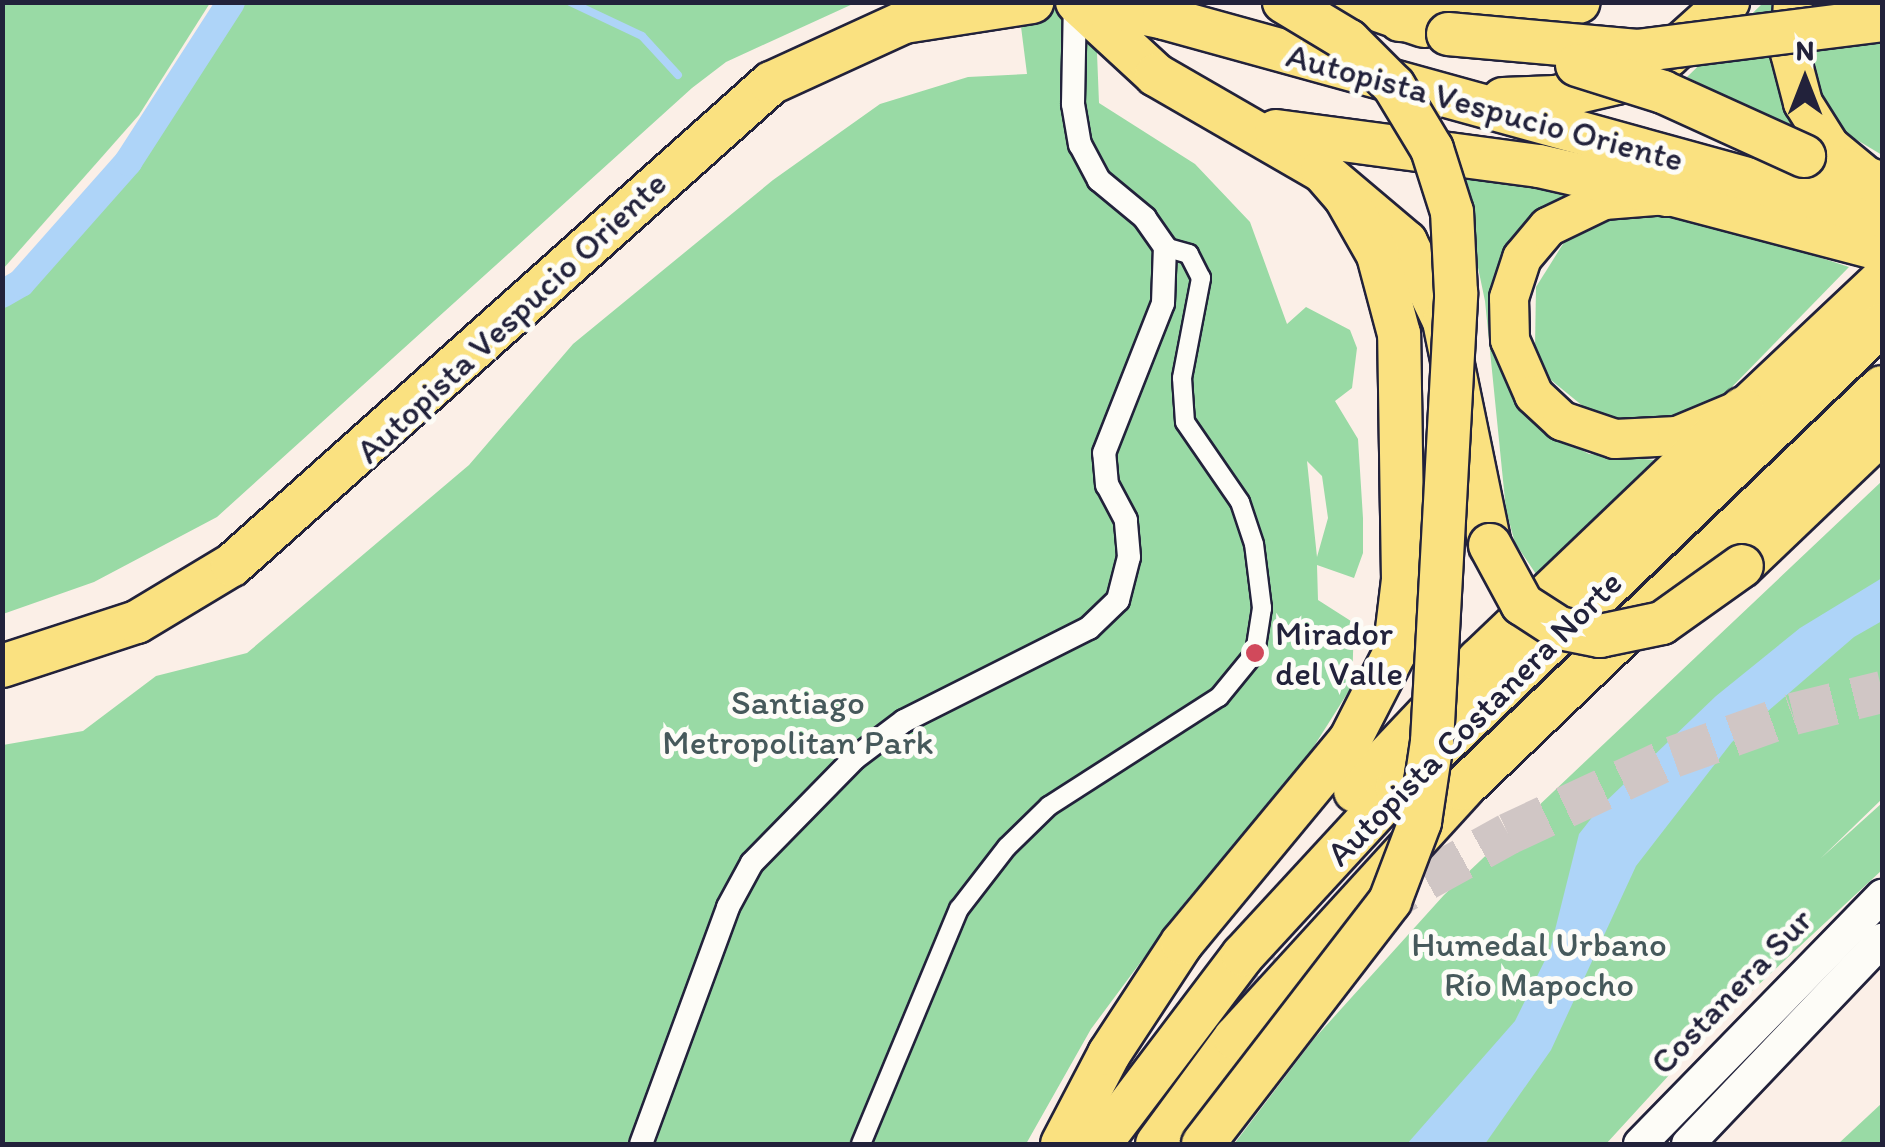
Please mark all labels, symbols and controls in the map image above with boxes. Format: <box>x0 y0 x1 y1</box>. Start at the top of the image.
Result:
north arrow <box>1755 30 1855 130</box>
text: N <box>1796 33 1814 67</box>
street label: Autopista Vespucio Oriente <box>1283 34 1687 180</box>
street label: Autopista Vespucio Oriente <box>348 163 674 471</box>
street label: Autopista Costanera Norte <box>1317 561 1631 875</box>
place label: Mirador del Valle <box>1275 612 1402 694</box>
marker: Mirador del Valle <box>1244 642 1266 664</box>
park label: Santiago Metropolitan Park <box>663 681 933 763</box>
street label: Costanera Sur <box>1641 899 1821 1083</box>
park label: Humedal Urbano Río Mapocho <box>1411 923 1667 1005</box>

